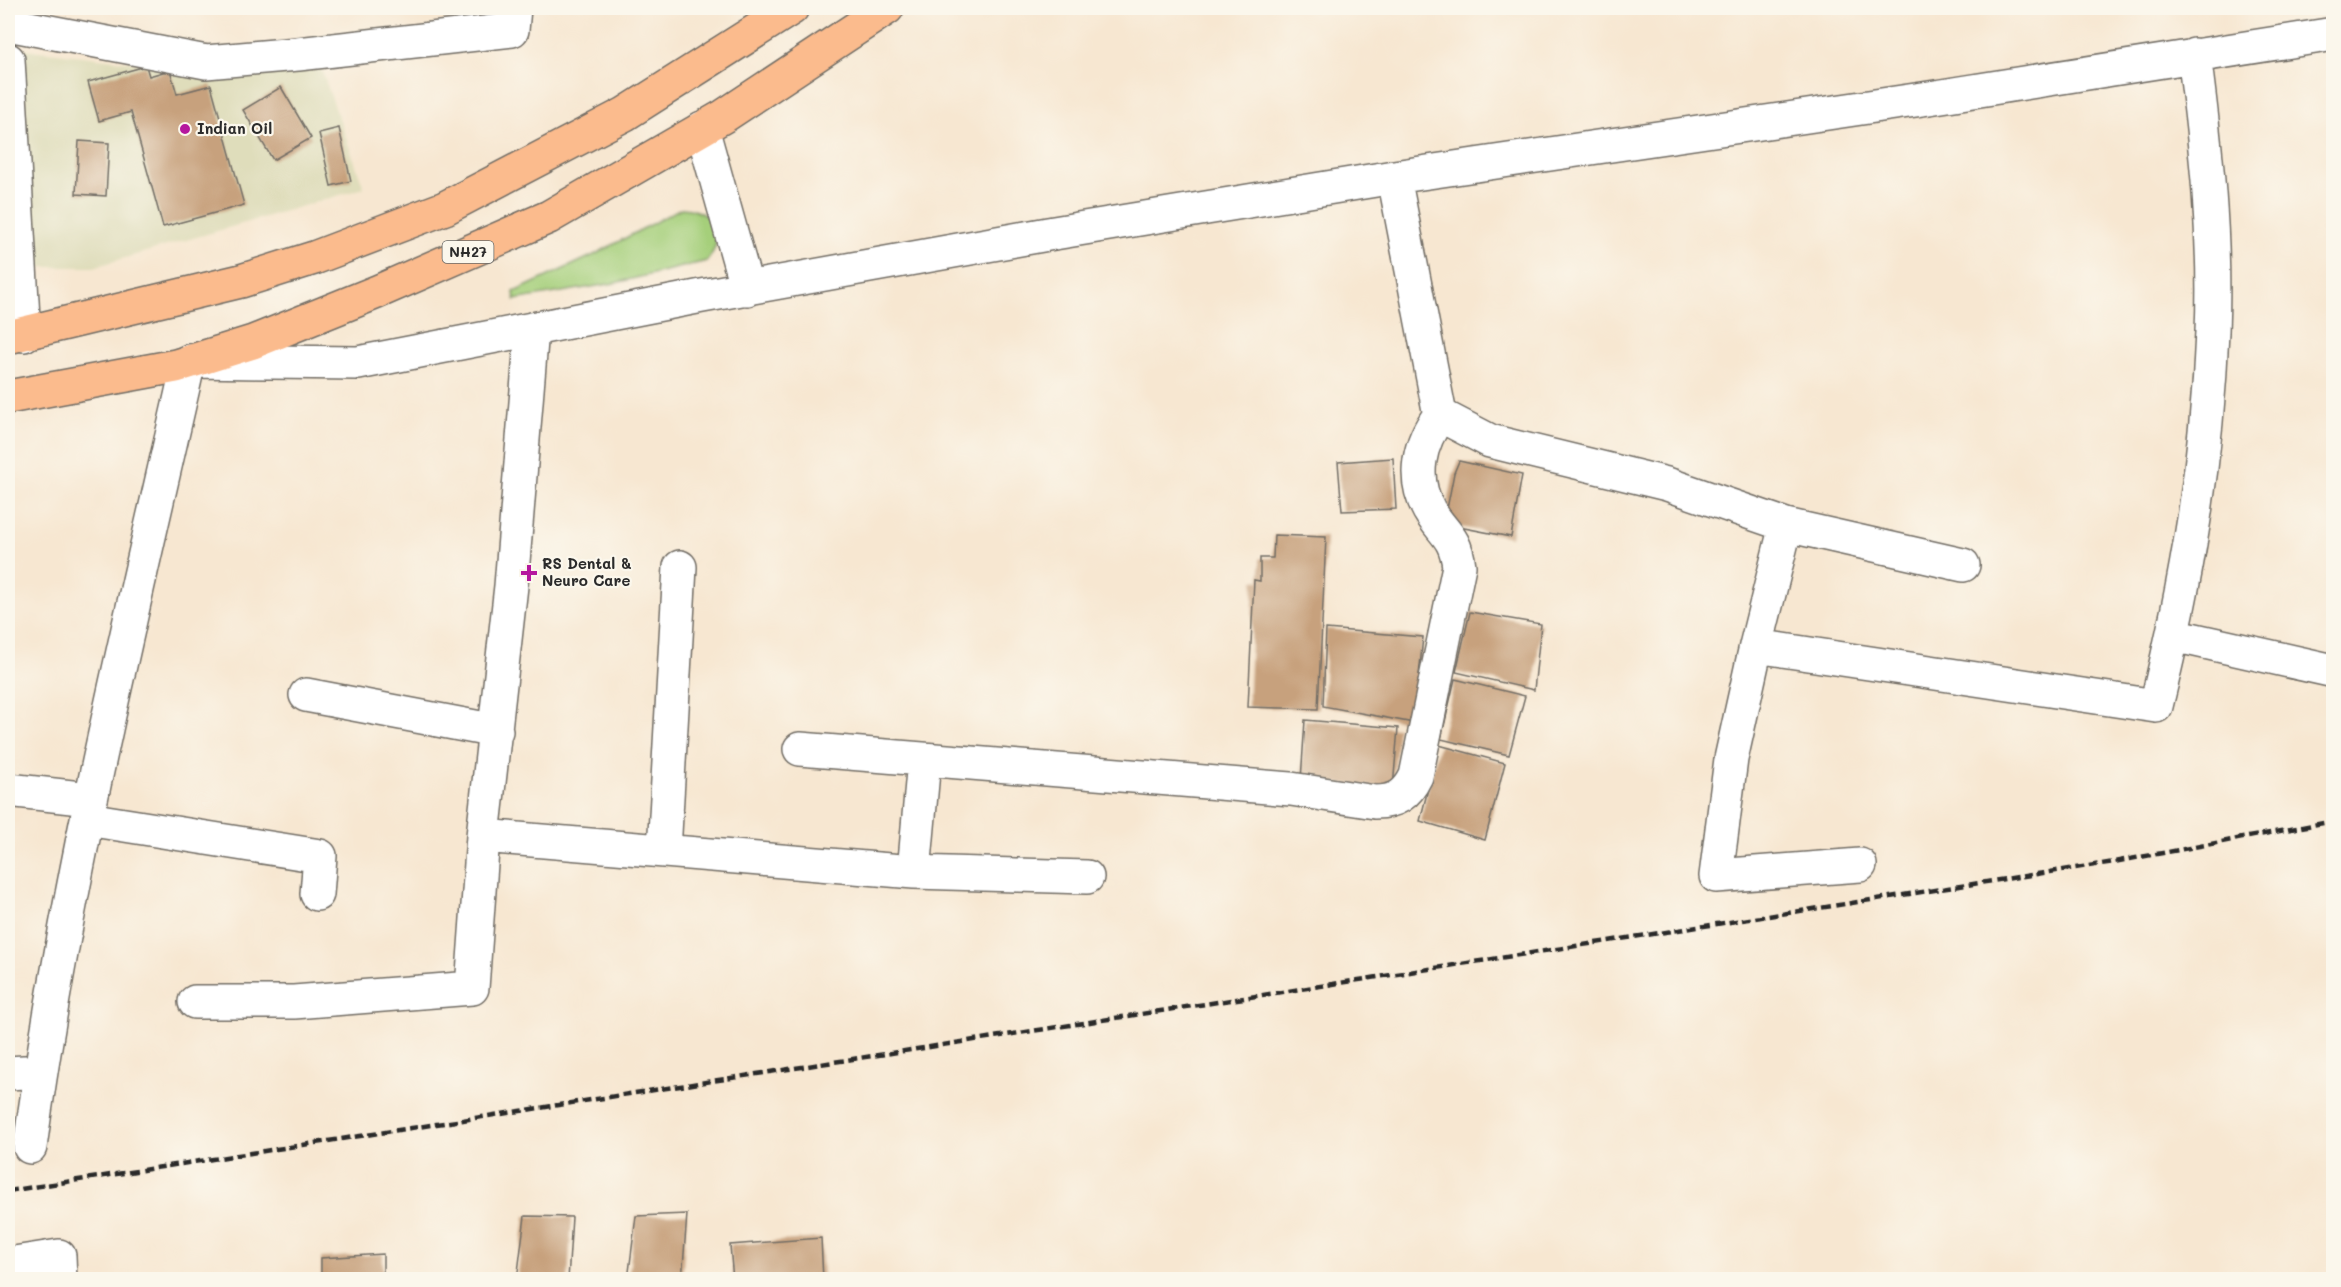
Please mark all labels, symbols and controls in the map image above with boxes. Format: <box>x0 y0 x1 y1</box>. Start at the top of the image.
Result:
place label: Indian Oil <box>197 118 272 138</box>
marker: Indian Oil <box>178 122 192 136</box>
road number: NH27 <box>442 241 494 263</box>
place label: RS Dental & Neuro Care <box>542 553 632 590</box>
marker: RS Dental & Neuro Care <box>520 564 538 582</box>

